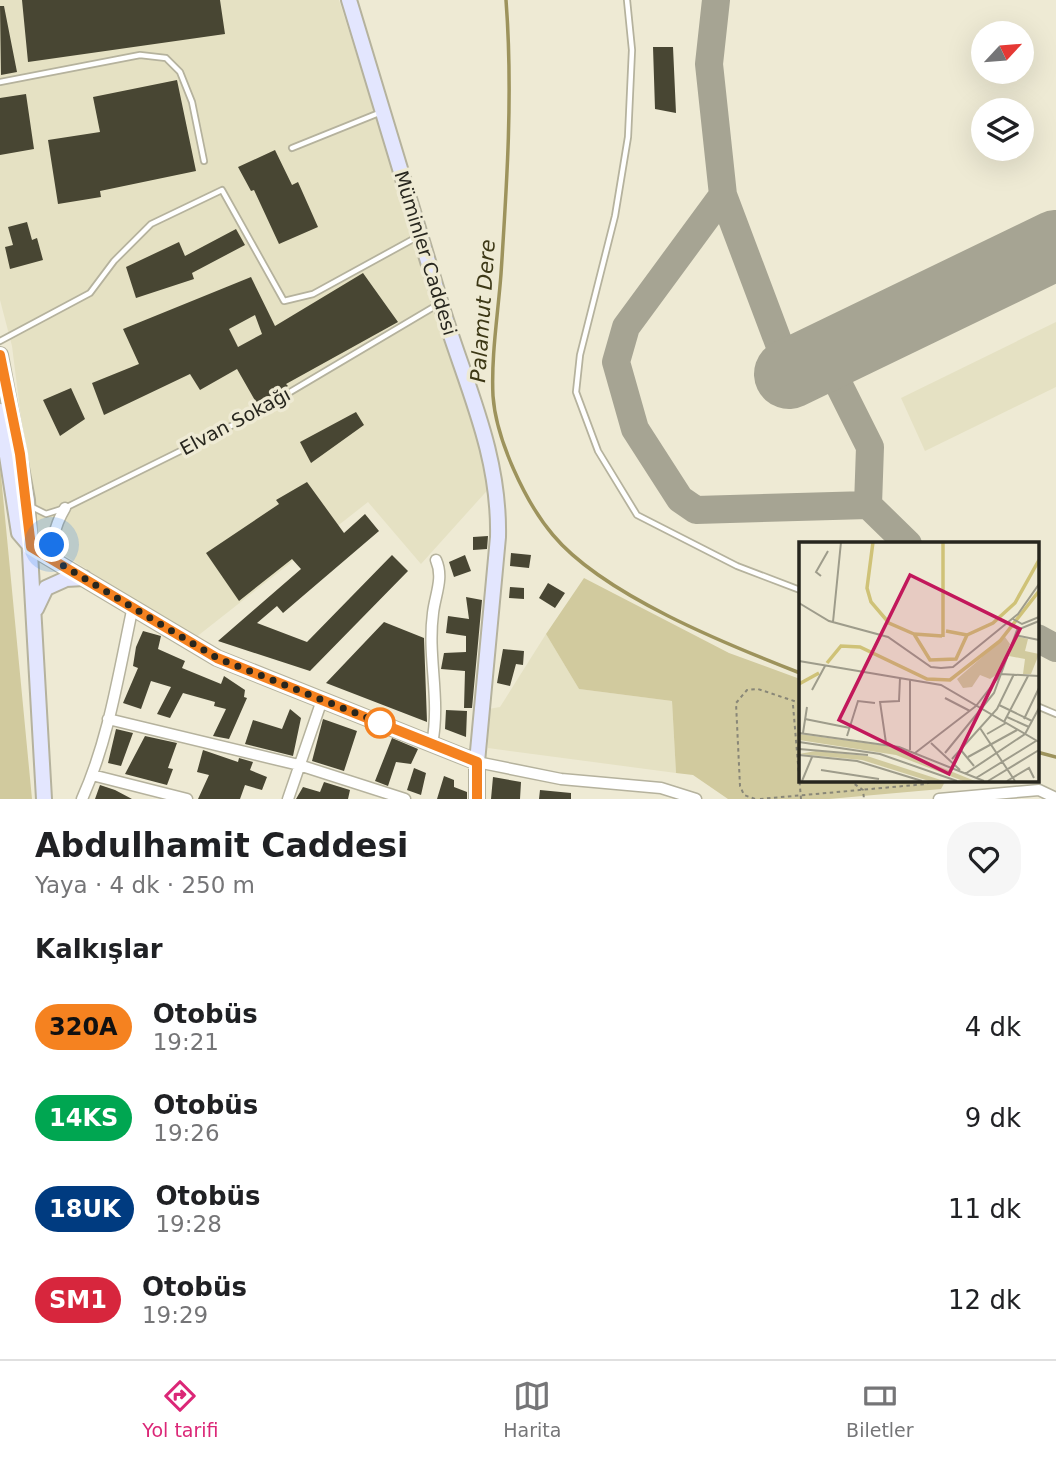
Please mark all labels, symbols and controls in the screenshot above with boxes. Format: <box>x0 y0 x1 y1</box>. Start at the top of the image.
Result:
north arrow <box>971 21 1034 84</box>
map controls <box>971 21 1034 161</box>
button: layers <box>971 98 1034 161</box>
street label: Müminler Caddesi <box>390 168 462 338</box>
water label: Palamut Dere <box>466 239 500 383</box>
street label: Elvan Sokağı <box>176 383 294 459</box>
your location <box>34 527 69 562</box>
inset map <box>799 542 1038 782</box>
unlabelled marker <box>365 708 395 738</box>
button: heart <box>947 822 1021 896</box>
text: Abdulhamit Caddesi <box>35 826 408 865</box>
text: Yaya · 4 dk · 250 m <box>35 872 255 898</box>
text: Kalkışlar <box>35 934 163 964</box>
text: Otobüs <box>153 999 258 1029</box>
text: 4 dk <box>965 1012 1021 1042</box>
text: 320A <box>49 1013 118 1041</box>
text: 19:21 <box>153 1029 219 1055</box>
text: Otobüs <box>153 1090 258 1120</box>
text: 9 dk <box>965 1103 1021 1133</box>
text: 14KS <box>49 1104 118 1132</box>
text: 19:26 <box>153 1120 220 1146</box>
text: Otobüs <box>155 1181 260 1211</box>
text: 11 dk <box>948 1194 1021 1224</box>
text: 18UK <box>49 1195 120 1223</box>
text: 19:28 <box>155 1211 222 1237</box>
text: Otobüs <box>142 1272 247 1302</box>
text: 12 dk <box>948 1285 1021 1315</box>
text: SM1 <box>49 1286 107 1314</box>
text: 19:29 <box>142 1302 208 1328</box>
tab: Yol tarifi <box>142 1377 219 1441</box>
tab: Harita <box>503 1377 561 1441</box>
tab: Biletler <box>846 1377 914 1441</box>

